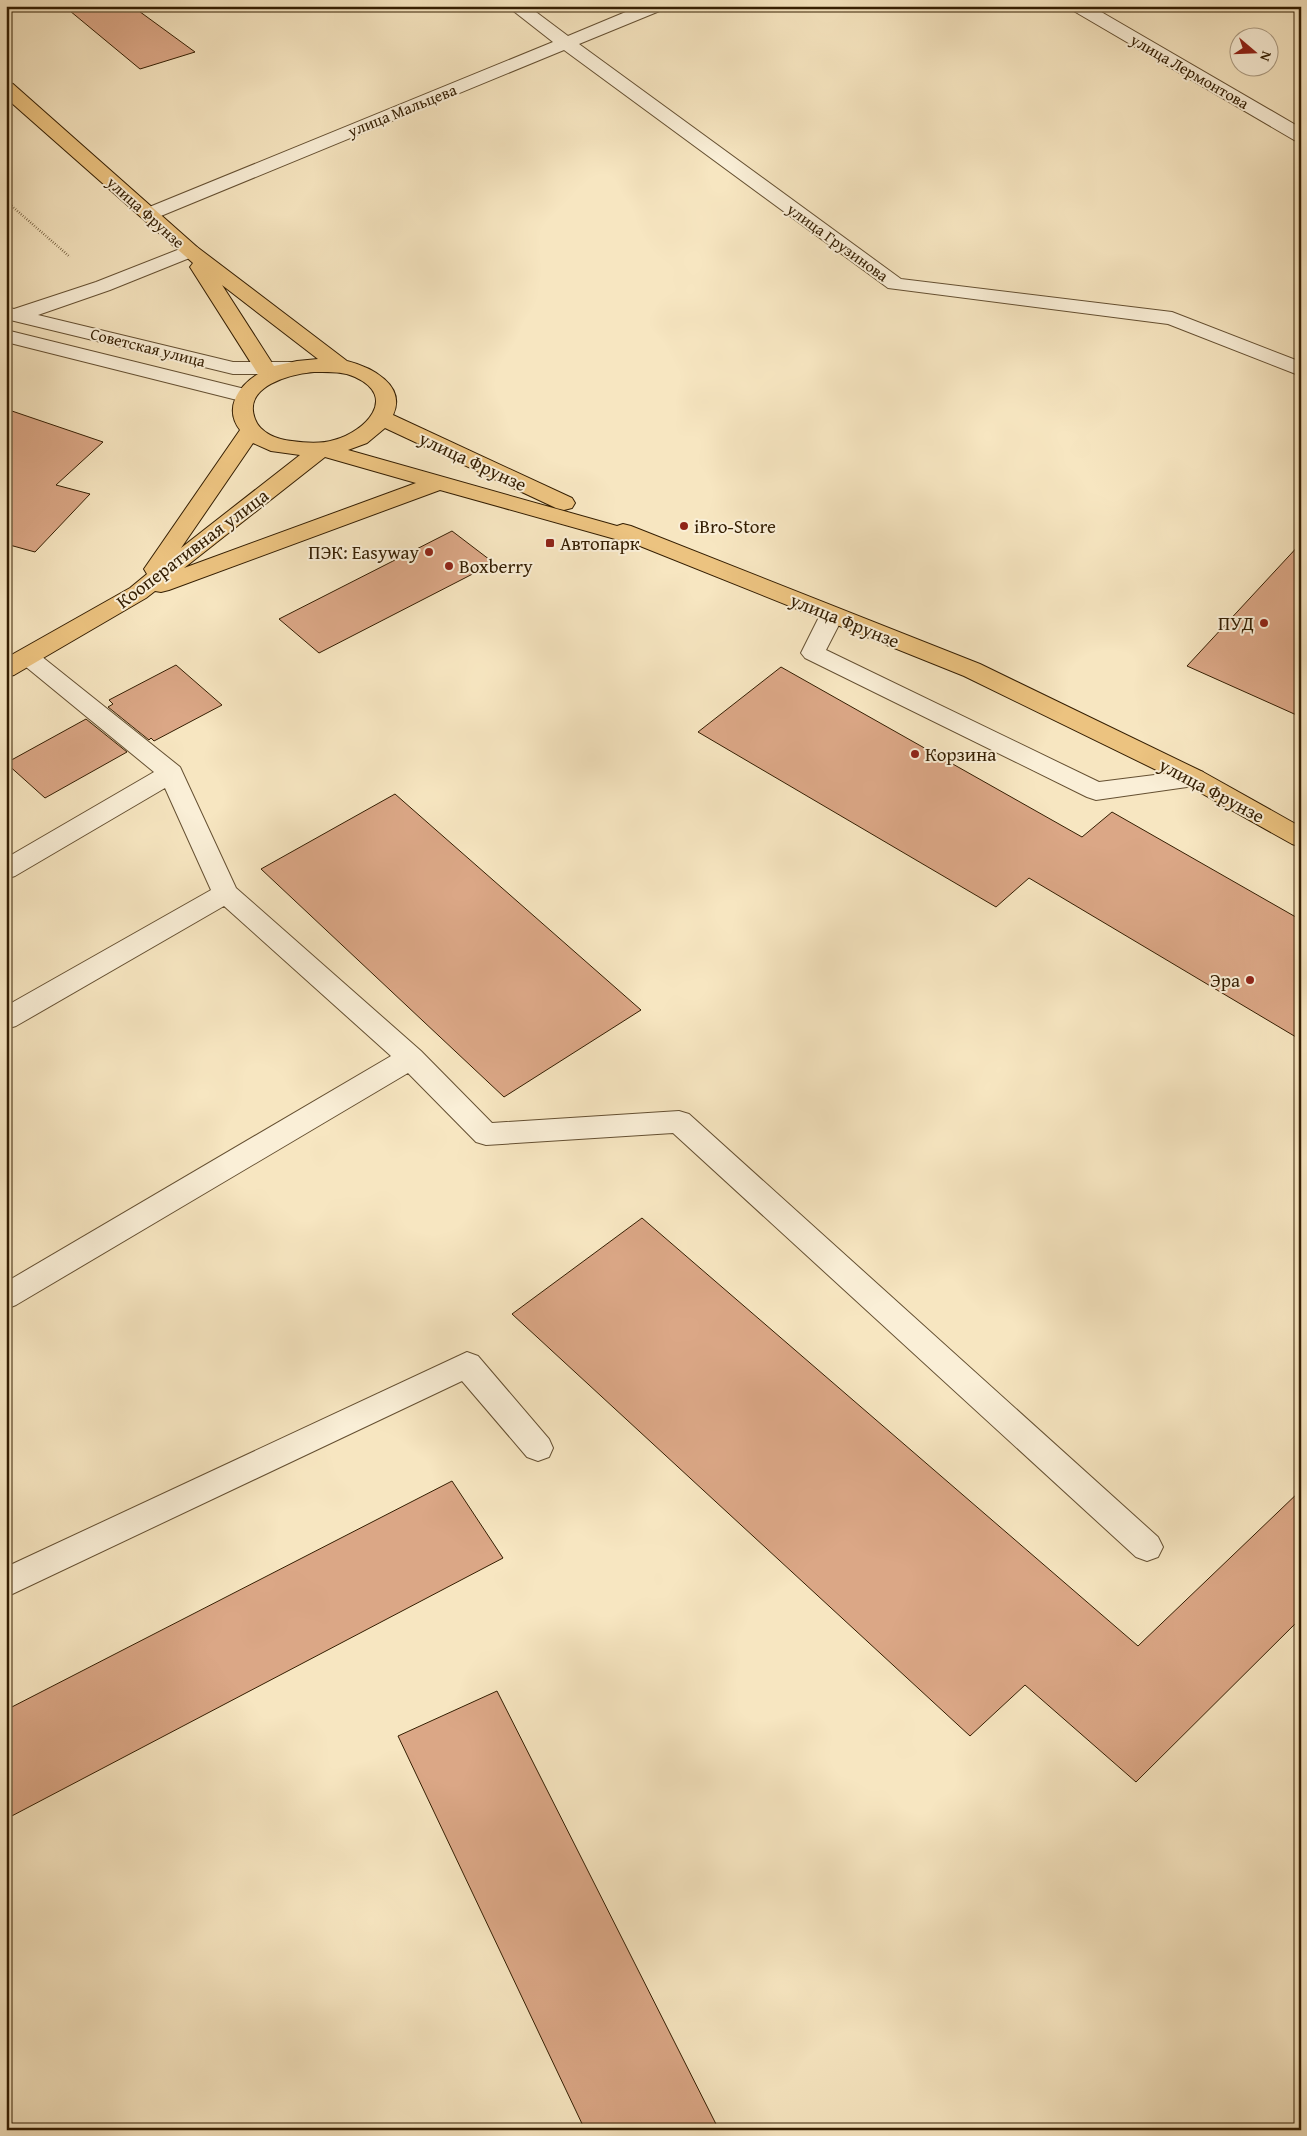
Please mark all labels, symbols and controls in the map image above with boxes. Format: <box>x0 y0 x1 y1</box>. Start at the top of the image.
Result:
street label: улица Лермонтова <box>1125 27 1254 115</box>
north arrow <box>1230 28 1280 78</box>
text: N <box>1255 49 1277 65</box>
street label: улица Мальцева <box>343 77 460 143</box>
street label: улица Фрунзе <box>101 170 190 254</box>
street label: улица Грузинова <box>781 196 894 287</box>
street label: Советская улица <box>88 321 208 373</box>
street label: улица Фрунзе <box>414 423 532 498</box>
street label: Кооперативная улица <box>110 481 274 615</box>
place label: iBro-Store <box>694 512 776 540</box>
marker: iBro-Store <box>678 520 690 532</box>
place label: Автопарк <box>560 529 640 557</box>
marker: Автопарк <box>544 537 556 549</box>
place label: ПЭК: Easyway <box>308 538 420 566</box>
marker: ПЭК: Easyway <box>423 546 435 558</box>
place label: Boxberry <box>459 552 533 580</box>
marker: Boxberry <box>443 560 455 572</box>
street label: улица Фрунзе <box>785 585 904 655</box>
place label: ПУД <box>1218 609 1254 637</box>
marker: ПУД <box>1258 617 1270 629</box>
place label: Корзина <box>925 740 996 768</box>
marker: Корзина <box>909 748 921 760</box>
street label: улица Фрунзе <box>1153 750 1270 830</box>
place label: Эра <box>1210 966 1240 994</box>
marker: Эра <box>1244 974 1256 986</box>

